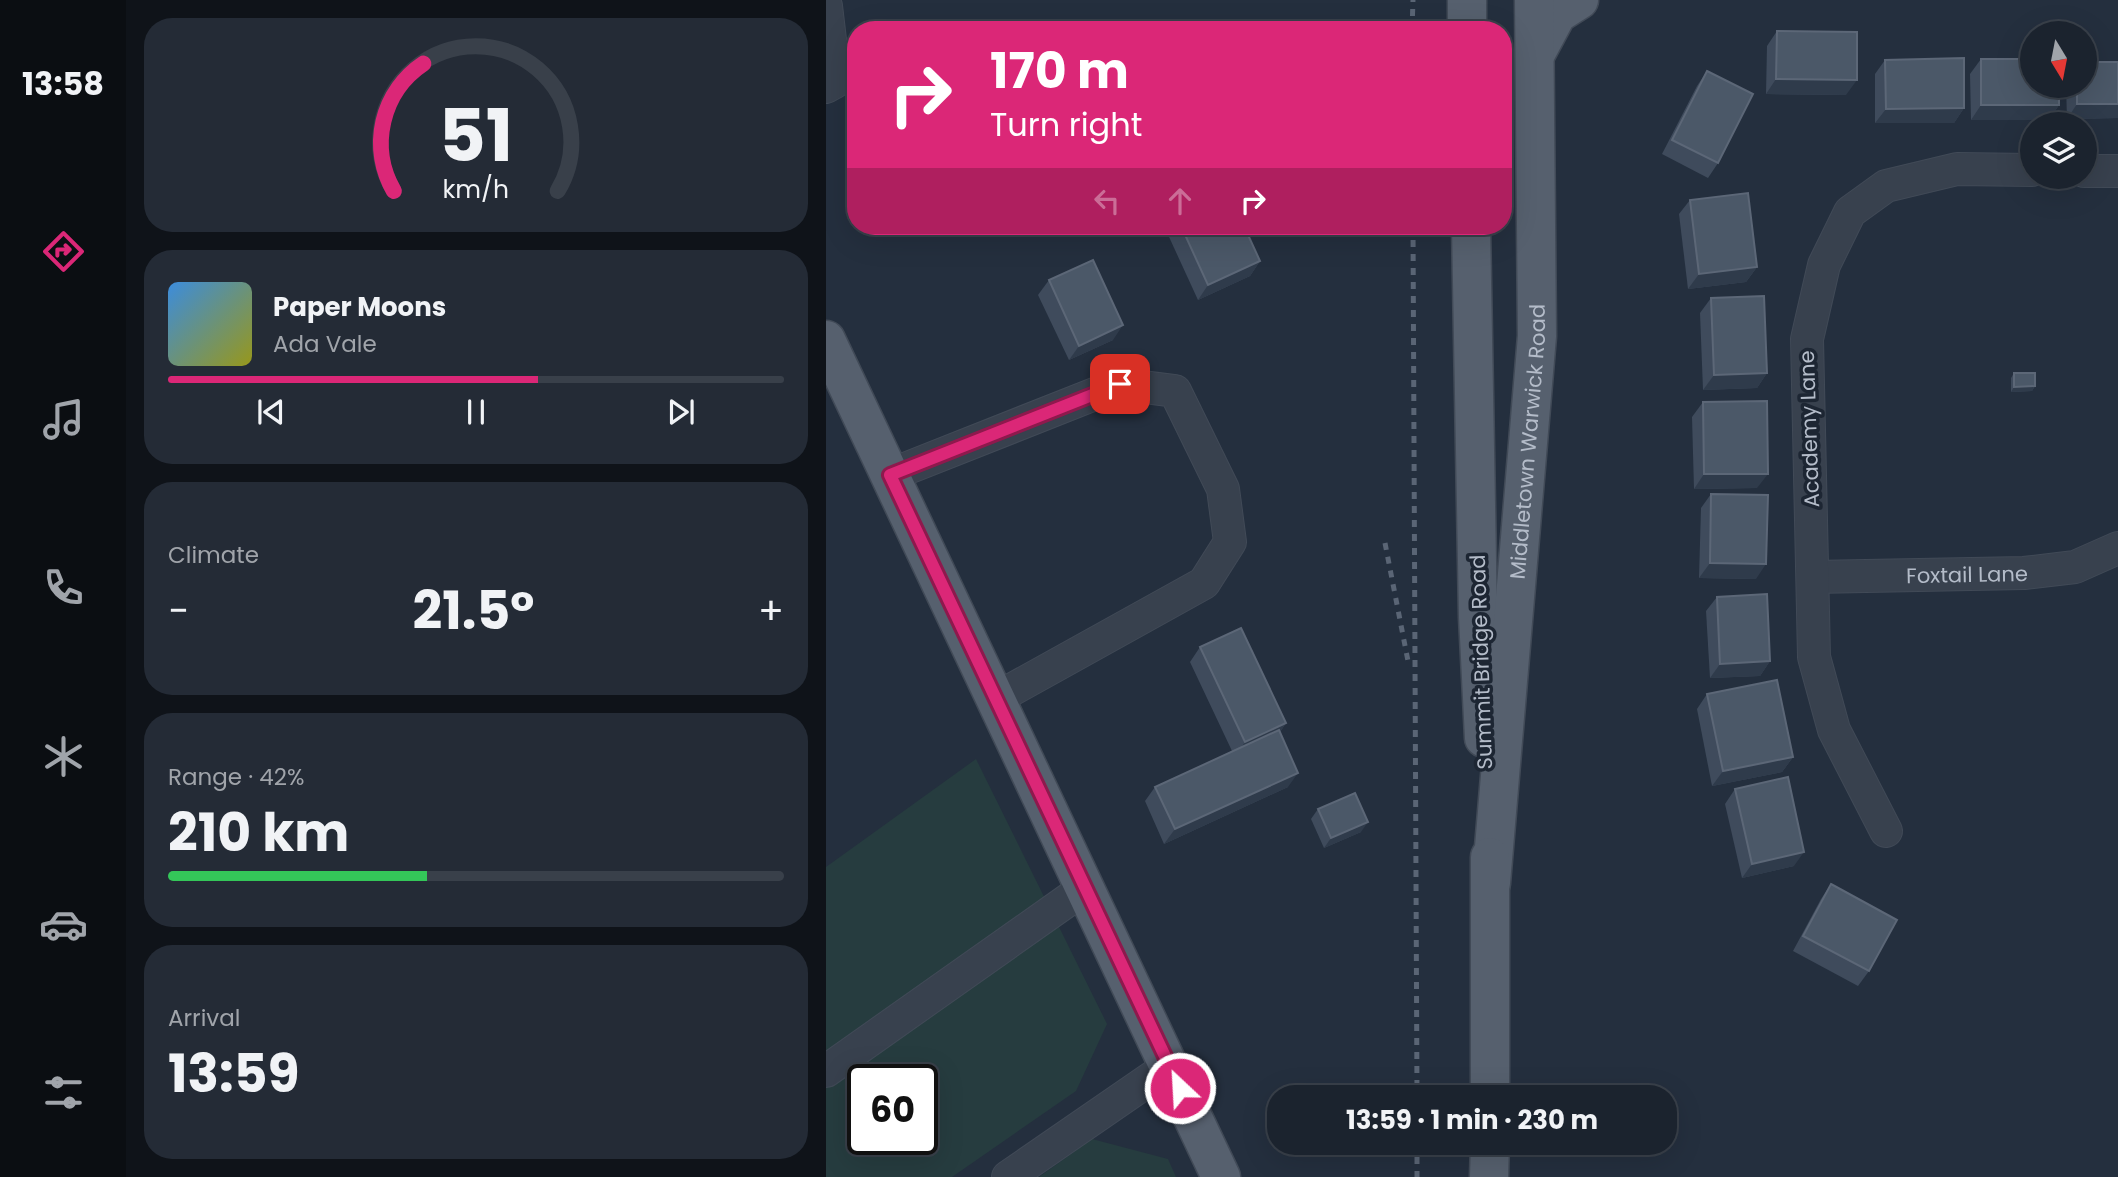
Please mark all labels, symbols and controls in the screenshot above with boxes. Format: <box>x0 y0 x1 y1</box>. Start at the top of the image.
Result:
north arrow <box>2020 21 2096 98</box>
map controls <box>2020 21 2097 189</box>
text: 170 m <box>990 37 1129 105</box>
icon: right <box>875 49 966 140</box>
text: 13:58 <box>22 61 104 106</box>
text: 51 <box>439 85 513 186</box>
text: Turn right <box>990 102 1142 147</box>
button: layers <box>2020 112 2097 189</box>
text: km/h <box>443 172 509 207</box>
icon: left <box>1088 182 1126 220</box>
icon: ahead <box>1161 182 1199 220</box>
icon: right <box>1234 182 1272 220</box>
icon: directions <box>39 227 88 276</box>
text: Paper Moons <box>273 289 446 325</box>
street label: Middletown Warwick Road <box>1502 304 1552 580</box>
text: Ada Vale <box>273 328 377 360</box>
street label: Academy Lane <box>1792 350 1826 508</box>
pin <box>1090 354 1150 414</box>
icon: arrive <box>1101 365 1139 403</box>
icon: previous <box>252 393 290 431</box>
icon: pause <box>457 393 495 431</box>
icon: next <box>662 393 700 431</box>
icon: music <box>39 395 88 444</box>
text: Climate <box>168 539 259 571</box>
street label: Summit Bridge Road <box>1463 554 1499 770</box>
street label: Foxtail Lane <box>1906 558 2028 590</box>
icon: phone <box>39 563 88 612</box>
text: 21.5° <box>413 574 534 647</box>
text: − <box>168 584 189 637</box>
text: + <box>758 584 784 637</box>
icon: climate <box>39 732 88 781</box>
text: Range · 42% <box>168 761 304 793</box>
text: 210 km <box>168 796 349 869</box>
icon: car <box>39 900 88 949</box>
text: Arrival <box>168 1002 240 1034</box>
text: 13:59 <box>168 1037 300 1110</box>
position arrow <box>1143 1051 1217 1125</box>
speed limit sign: 60 <box>847 1064 938 1155</box>
icon: filters <box>39 1068 88 1117</box>
text: 13:59 · 1 min · 230 m <box>1346 1102 1598 1138</box>

